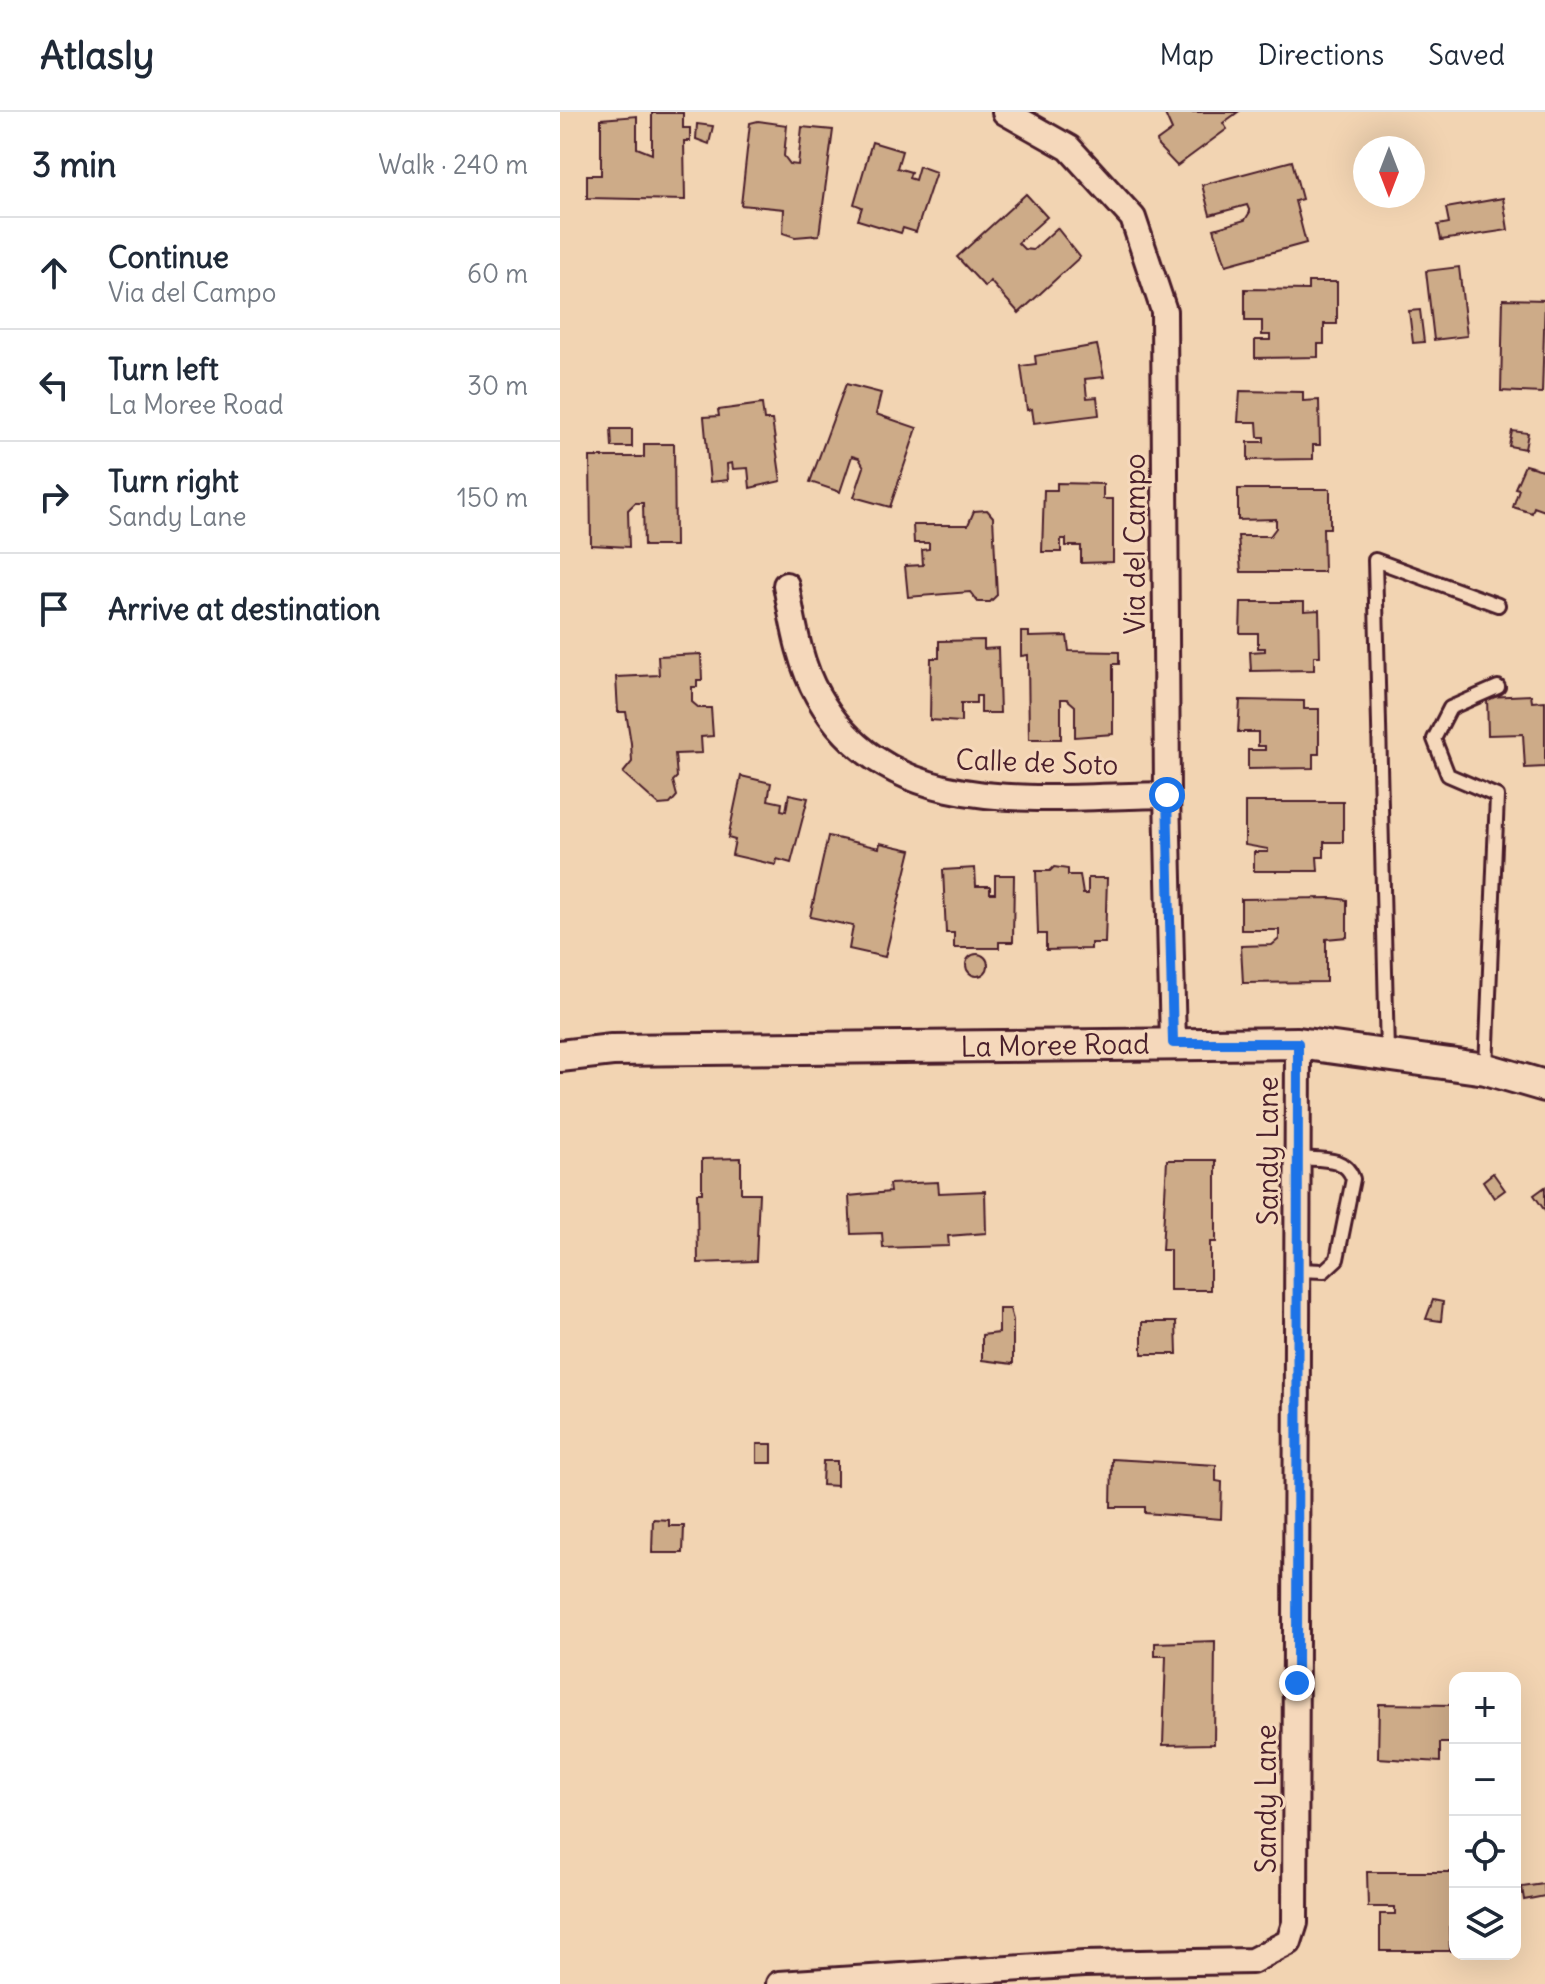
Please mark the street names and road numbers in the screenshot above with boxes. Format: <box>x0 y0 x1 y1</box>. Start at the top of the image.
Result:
street label: Via del Campo <box>1117 453 1153 635</box>
street label: Calle de Soto <box>955 741 1119 783</box>
street label: La Moree Road <box>960 1025 1150 1065</box>
street label: Sandy Lane <box>1250 1076 1286 1226</box>
street label: Sandy Lane <box>1248 1724 1284 1874</box>

